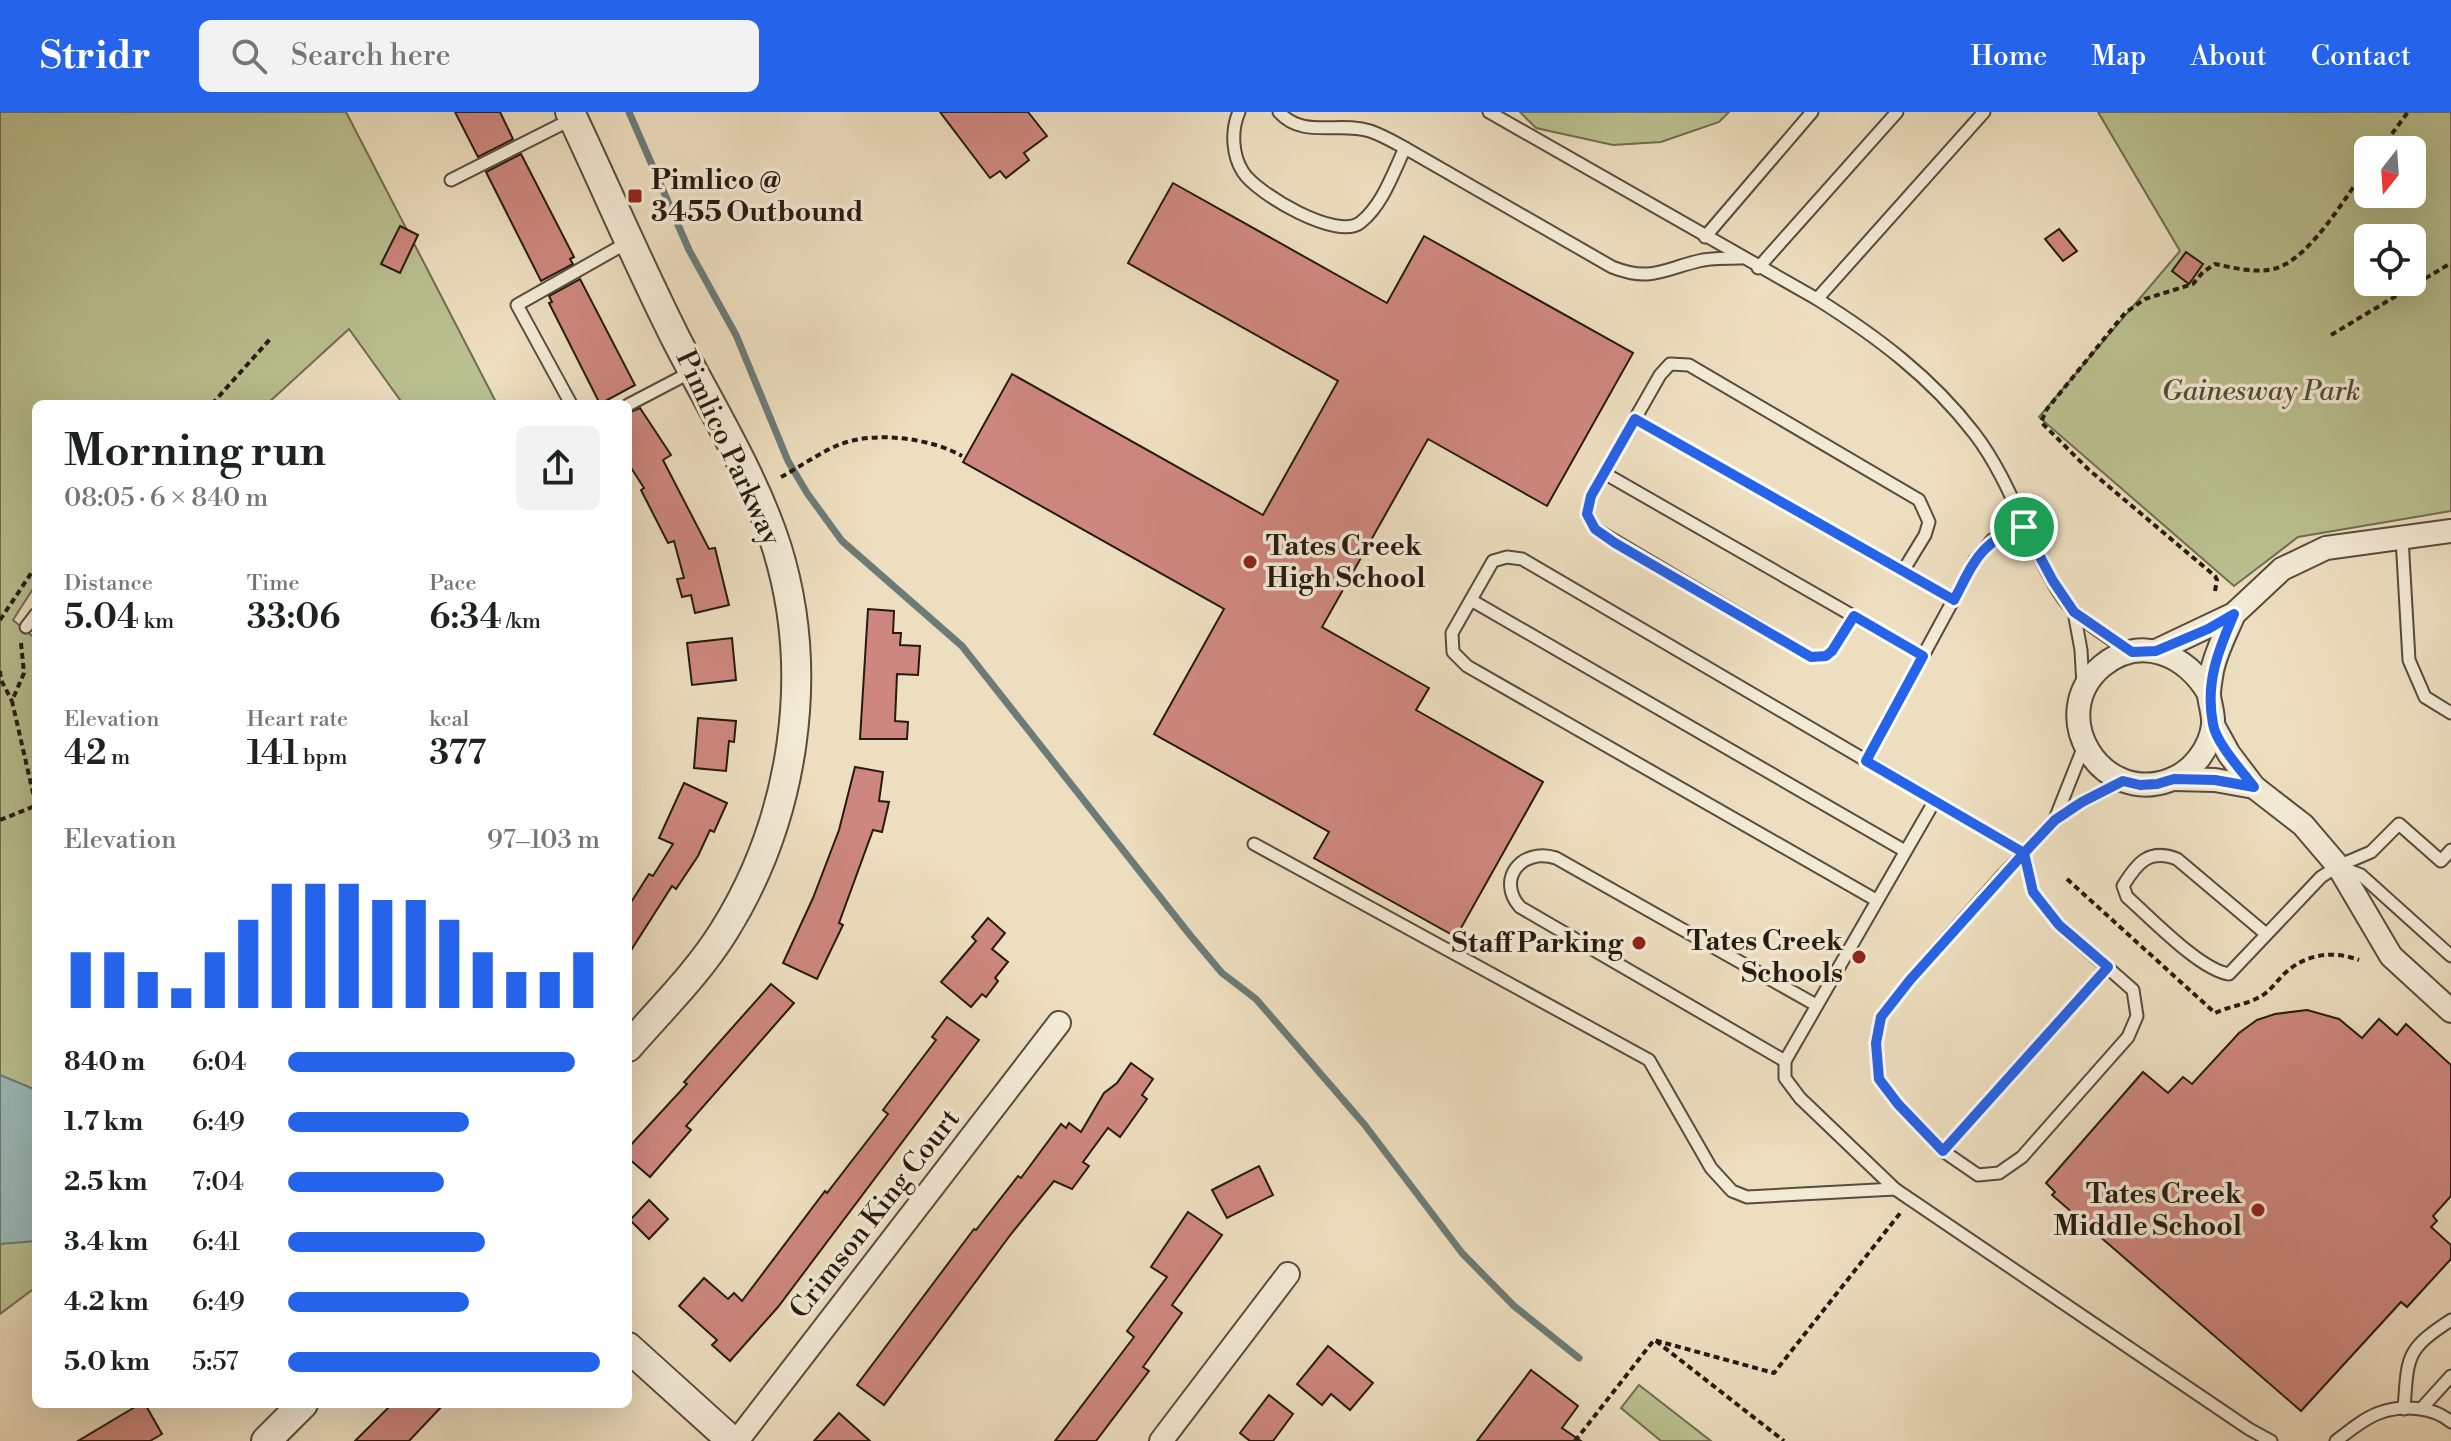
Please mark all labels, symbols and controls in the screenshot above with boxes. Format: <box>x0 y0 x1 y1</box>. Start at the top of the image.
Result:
search box <box>199 20 759 92</box>
text: Stridr <box>40 33 151 80</box>
icon: search <box>227 34 271 78</box>
text: Search here <box>291 37 451 75</box>
text: Home <box>1971 39 2047 74</box>
text: Map <box>2091 39 2146 74</box>
text: About <box>2190 39 2267 74</box>
text: Contact <box>2311 39 2411 74</box>
north arrow <box>2354 136 2426 208</box>
map controls <box>2354 136 2426 296</box>
place label: Pimlico @ 3455 Outbound <box>651 163 864 230</box>
marker: Pimlico @ 3455 Outbound <box>626 187 644 205</box>
button: locate <box>2354 224 2426 296</box>
street label: Pimlico Parkway <box>667 345 789 552</box>
park label: Gainesway Park <box>2162 374 2360 409</box>
text: Morning run <box>64 424 326 479</box>
button: share <box>516 426 600 510</box>
text: 08:05 · 6 × 840 m <box>64 482 268 514</box>
pin <box>1990 493 2058 561</box>
icon: arrive <box>2002 505 2046 549</box>
place label: Tates Creek High School <box>1266 529 1426 596</box>
marker: Tates Creek High School <box>1241 553 1259 571</box>
text: Distance <box>64 570 153 597</box>
text: Time <box>247 570 300 597</box>
text: Pace <box>429 570 477 597</box>
text: 5.04 <box>64 597 139 639</box>
text: 33:06 <box>247 597 340 639</box>
text: 6:34 <box>429 597 502 639</box>
text: km <box>139 608 174 635</box>
text: /km <box>502 608 541 635</box>
text: Elevation <box>64 706 159 733</box>
text: Heart rate <box>247 706 348 733</box>
text: kcal <box>429 706 469 733</box>
text: 42 <box>64 733 107 775</box>
text: 141 <box>247 733 298 775</box>
text: 377 <box>429 733 486 775</box>
text: m <box>107 744 130 771</box>
text: bpm <box>298 744 347 771</box>
text: Elevation <box>64 824 177 856</box>
text: 97–103 m <box>487 824 600 856</box>
place label: Tates Creek Schools <box>1687 924 1844 991</box>
place label: Staff Parking <box>1452 926 1624 961</box>
marker: Staff Parking <box>1630 934 1648 952</box>
marker: Tates Creek Schools <box>1850 948 1868 966</box>
text: 840 m <box>64 1046 145 1078</box>
text: 6:04 <box>192 1046 246 1078</box>
street label: Crimson King Court <box>782 1102 968 1326</box>
text: 1.7 km <box>64 1106 143 1138</box>
text: 6:49 <box>192 1106 245 1138</box>
text: 2.5 km <box>64 1166 147 1198</box>
text: 7:04 <box>192 1166 244 1198</box>
place label: Tates Creek Middle School <box>2053 1177 2243 1244</box>
marker: Tates Creek Middle School <box>2249 1201 2267 1219</box>
text: 3.4 km <box>64 1226 148 1258</box>
text: 6:41 <box>192 1226 240 1258</box>
text: 4.2 km <box>64 1286 149 1318</box>
text: 6:49 <box>192 1286 245 1318</box>
text: 5.0 km <box>64 1346 150 1378</box>
text: 5:57 <box>192 1346 239 1378</box>

